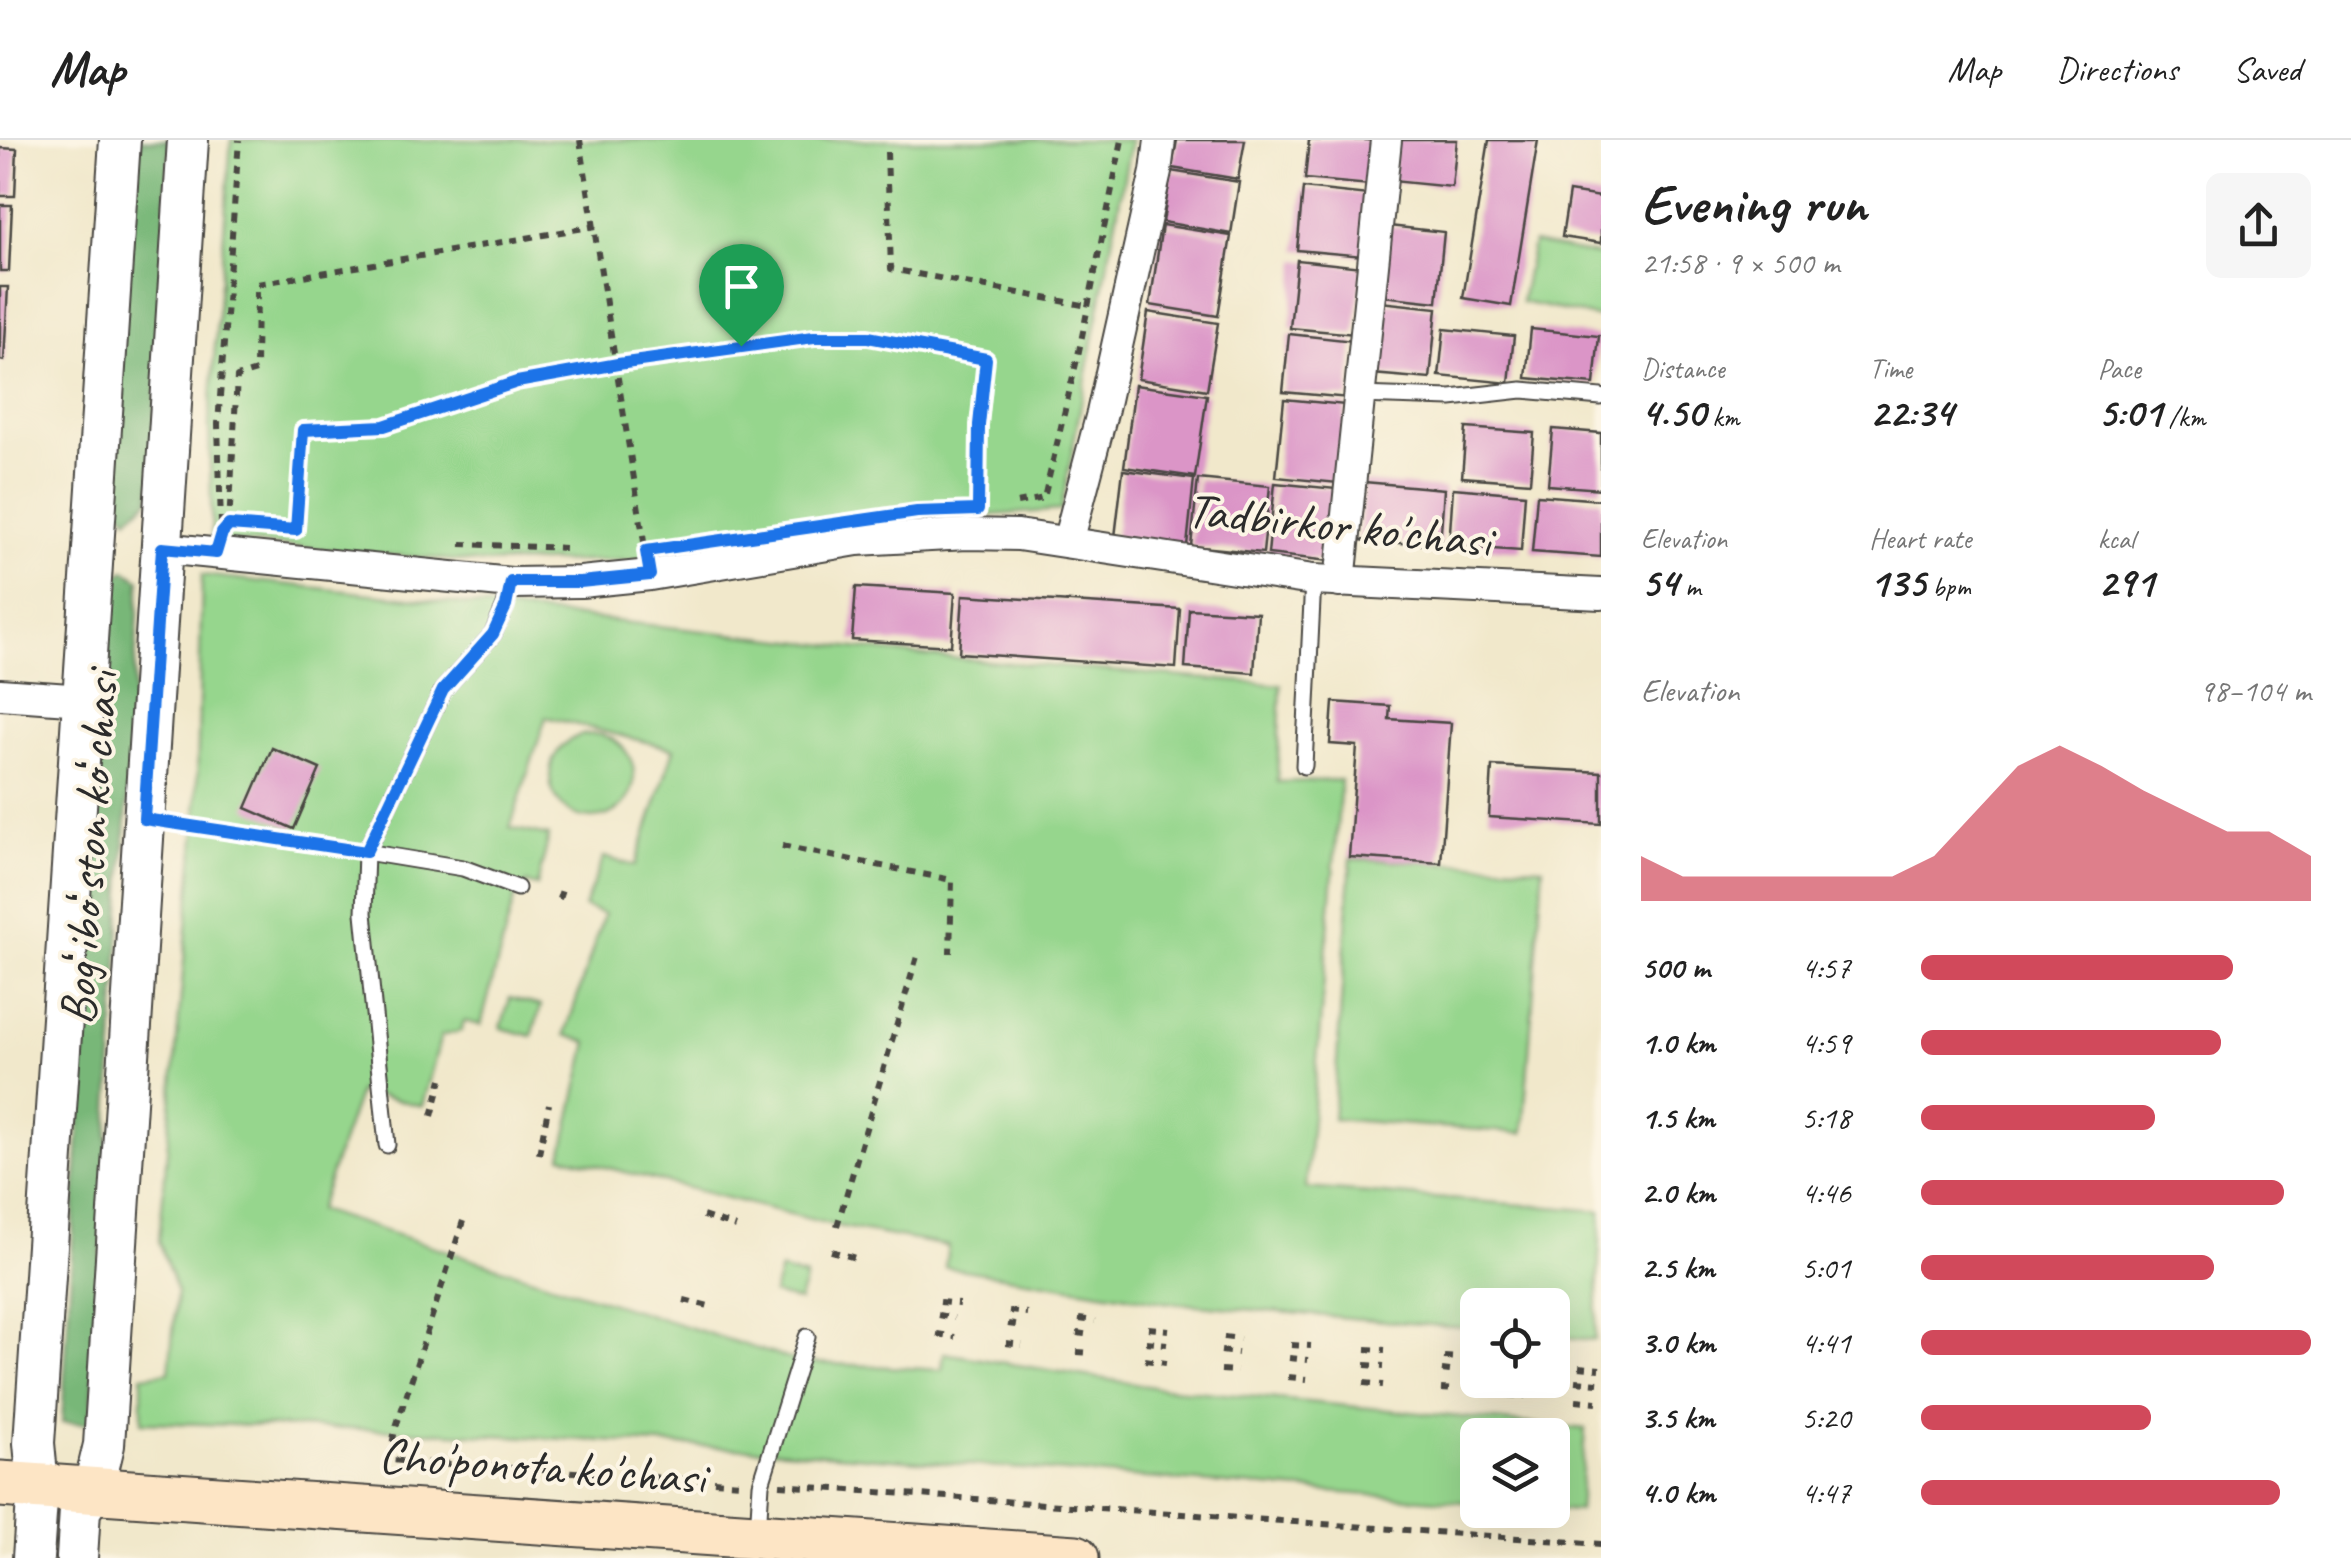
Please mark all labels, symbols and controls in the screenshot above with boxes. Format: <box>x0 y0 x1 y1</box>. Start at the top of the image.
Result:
text: Map <box>50 39 125 99</box>
text: Map <box>1948 47 2001 92</box>
text: Directions <box>2056 47 2178 92</box>
text: Saved <box>2233 47 2301 92</box>
text: Evening run <box>1641 169 1866 239</box>
button: share <box>2206 173 2311 278</box>
text: 21:58 · 9 × 500 m <box>1641 242 1839 283</box>
pin <box>699 244 784 347</box>
icon: arrive <box>714 259 769 314</box>
text: Distance <box>1641 351 1725 386</box>
text: Time <box>1869 351 1912 386</box>
text: Pace <box>2098 351 2141 386</box>
text: 4.50 <box>1641 386 1705 439</box>
text: 22:34 <box>1869 386 1953 439</box>
text: 5:01 <box>2098 386 2162 439</box>
text: km <box>1705 399 1740 434</box>
text: /km <box>2162 399 2205 434</box>
street label: Tadbirkor ko'chasi <box>1184 478 1500 573</box>
text: Elevation <box>1641 521 1727 556</box>
text: Heart rate <box>1869 521 1971 556</box>
text: kcal <box>2098 521 2135 556</box>
text: 54 <box>1641 556 1678 609</box>
text: 135 <box>1869 556 1925 609</box>
text: 291 <box>2098 556 2154 609</box>
text: m <box>1678 569 1701 604</box>
text: bpm <box>1925 569 1971 604</box>
street label: Bogʻiboʻston koʻchasi <box>45 664 133 1027</box>
text: Elevation <box>1641 670 1739 711</box>
text: 98–104 m <box>2199 670 2311 711</box>
text: 500 m <box>1641 947 1710 988</box>
text: 4:57 <box>1801 947 1851 988</box>
text: 1.0 km <box>1641 1022 1715 1063</box>
text: 4:59 <box>1801 1022 1851 1063</box>
text: 1.5 km <box>1641 1097 1715 1138</box>
text: 5:18 <box>1801 1097 1851 1138</box>
text: 2.0 km <box>1641 1172 1715 1213</box>
text: 4:46 <box>1801 1172 1851 1213</box>
text: 2.5 km <box>1641 1247 1715 1288</box>
text: 5:01 <box>1801 1247 1851 1288</box>
map controls <box>1460 1288 1570 1528</box>
button: locate <box>1460 1288 1570 1398</box>
text: 3.0 km <box>1641 1322 1715 1363</box>
text: 4:41 <box>1801 1322 1851 1363</box>
text: 3.5 km <box>1641 1397 1715 1438</box>
text: 5:20 <box>1801 1397 1851 1438</box>
button: layers <box>1460 1418 1570 1528</box>
street label: Cho'ponota ko'chasi <box>377 1423 713 1509</box>
text: 4.0 km <box>1641 1472 1715 1513</box>
text: 4:47 <box>1801 1472 1851 1513</box>

